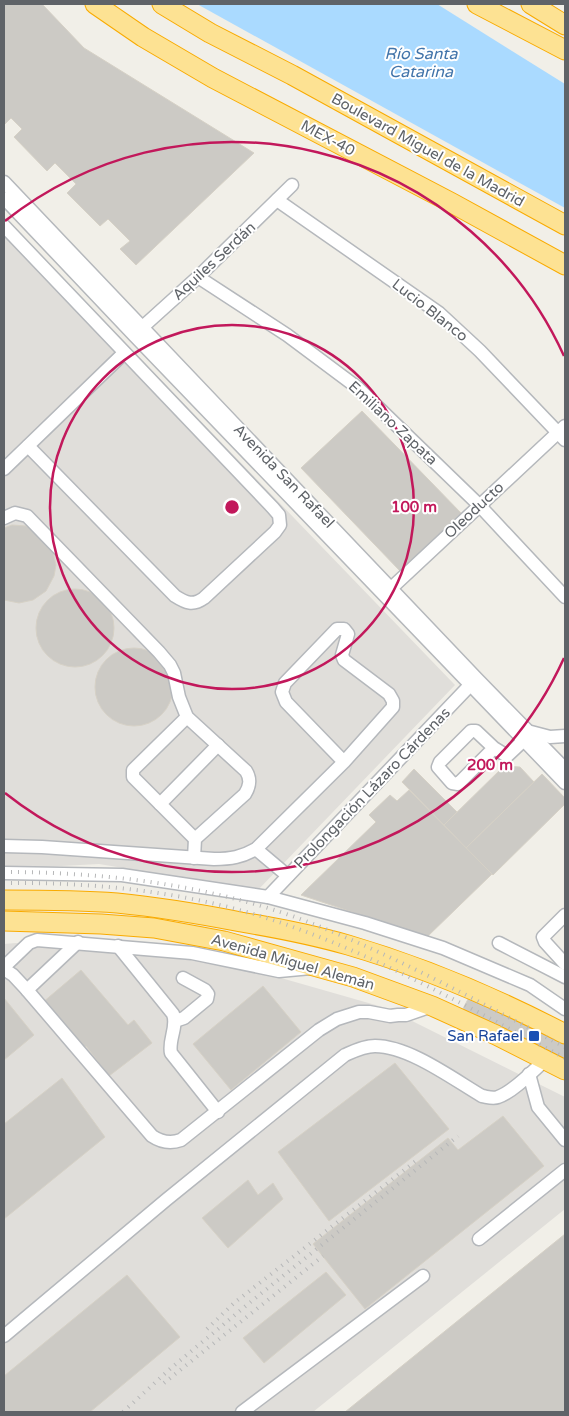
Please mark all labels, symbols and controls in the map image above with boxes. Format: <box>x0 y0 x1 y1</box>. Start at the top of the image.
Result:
water label: Río Santa Catarina <box>385 44 458 82</box>
street label: Boulevard Miguel de la Madrid <box>328 89 528 211</box>
street label: MEX-40 <box>298 116 358 160</box>
street label: Aquiles Serdán <box>169 218 259 304</box>
street label: Lucio Blanco <box>389 275 471 345</box>
street label: Emiliano Zapata <box>345 377 441 469</box>
street label: Avenida San Rafael <box>230 420 338 532</box>
street label: Oleoducto <box>441 478 507 542</box>
centre of rings <box>223 498 241 516</box>
text: 100 m <box>391 498 437 516</box>
street label: Prolongación Lázaro Cárdenas <box>290 704 454 872</box>
text: 200 m <box>467 756 513 774</box>
street label: Avenida Miguel Alemán <box>209 930 377 994</box>
place label: San Rafael <box>447 1027 523 1045</box>
marker: San Rafael <box>527 1029 541 1043</box>

